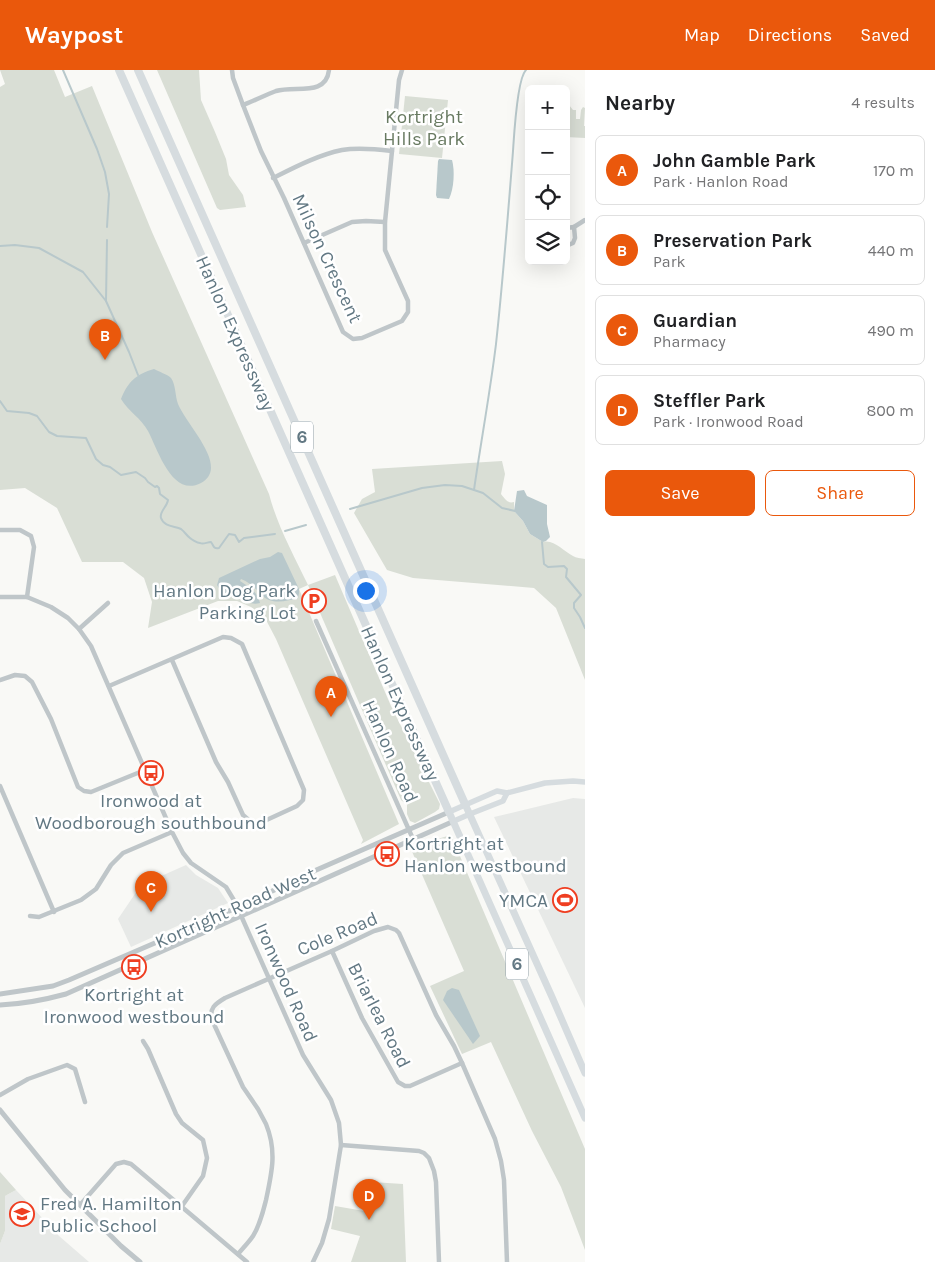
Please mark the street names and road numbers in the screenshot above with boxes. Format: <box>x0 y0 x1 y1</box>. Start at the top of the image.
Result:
street label: Milson Crescent <box>288 190 367 326</box>
street label: Hanlon Expressway <box>191 252 279 415</box>
road number: 6 <box>291 422 313 452</box>
street label: Hanlon Expressway <box>356 622 444 785</box>
street label: Hanlon Road <box>358 697 423 806</box>
street label: Kortright Road West <box>152 863 319 953</box>
street label: Cole Road <box>294 907 381 961</box>
street label: Ironwood Road <box>250 919 322 1045</box>
road number: 6 <box>506 949 528 980</box>
street label: Briarlea Road <box>343 959 415 1072</box>

